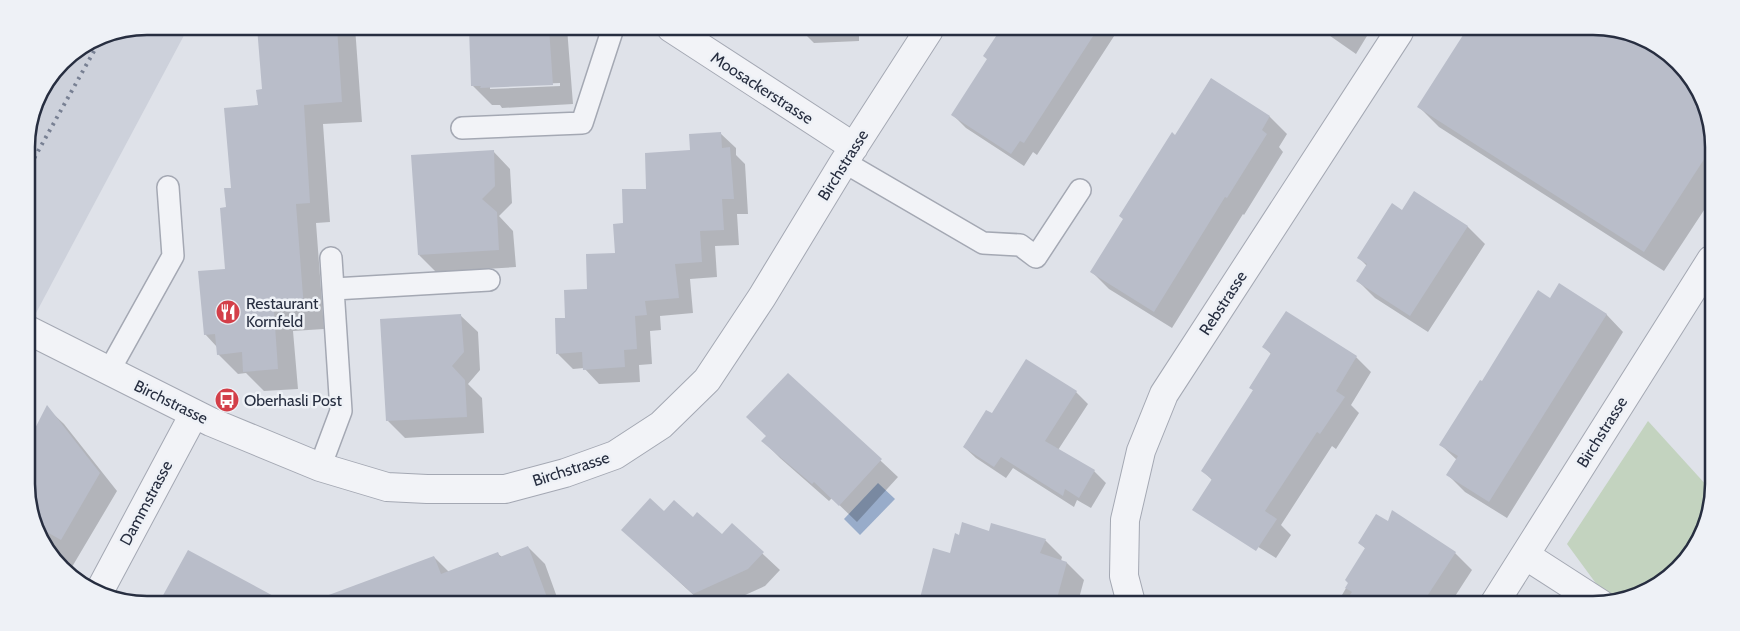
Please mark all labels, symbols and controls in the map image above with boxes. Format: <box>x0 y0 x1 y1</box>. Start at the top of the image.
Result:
street label: Moosackerstrasse <box>707 48 817 128</box>
street label: Birchstrasse <box>814 126 872 204</box>
street label: Rebstrasse <box>1195 267 1251 339</box>
place label: Restaurant Kornfeld <box>246 294 319 331</box>
restaurant icon: Restaurant Kornfeld <box>215 299 241 325</box>
street label: Birchstrasse <box>131 376 211 428</box>
bus stop icon: Oberhasli Post <box>214 387 240 413</box>
place label: Oberhasli Post <box>244 391 342 410</box>
street label: Birchstrasse <box>1573 393 1631 471</box>
street label: Birchstrasse <box>530 448 612 490</box>
street label: Dammstrasse <box>116 457 176 549</box>

